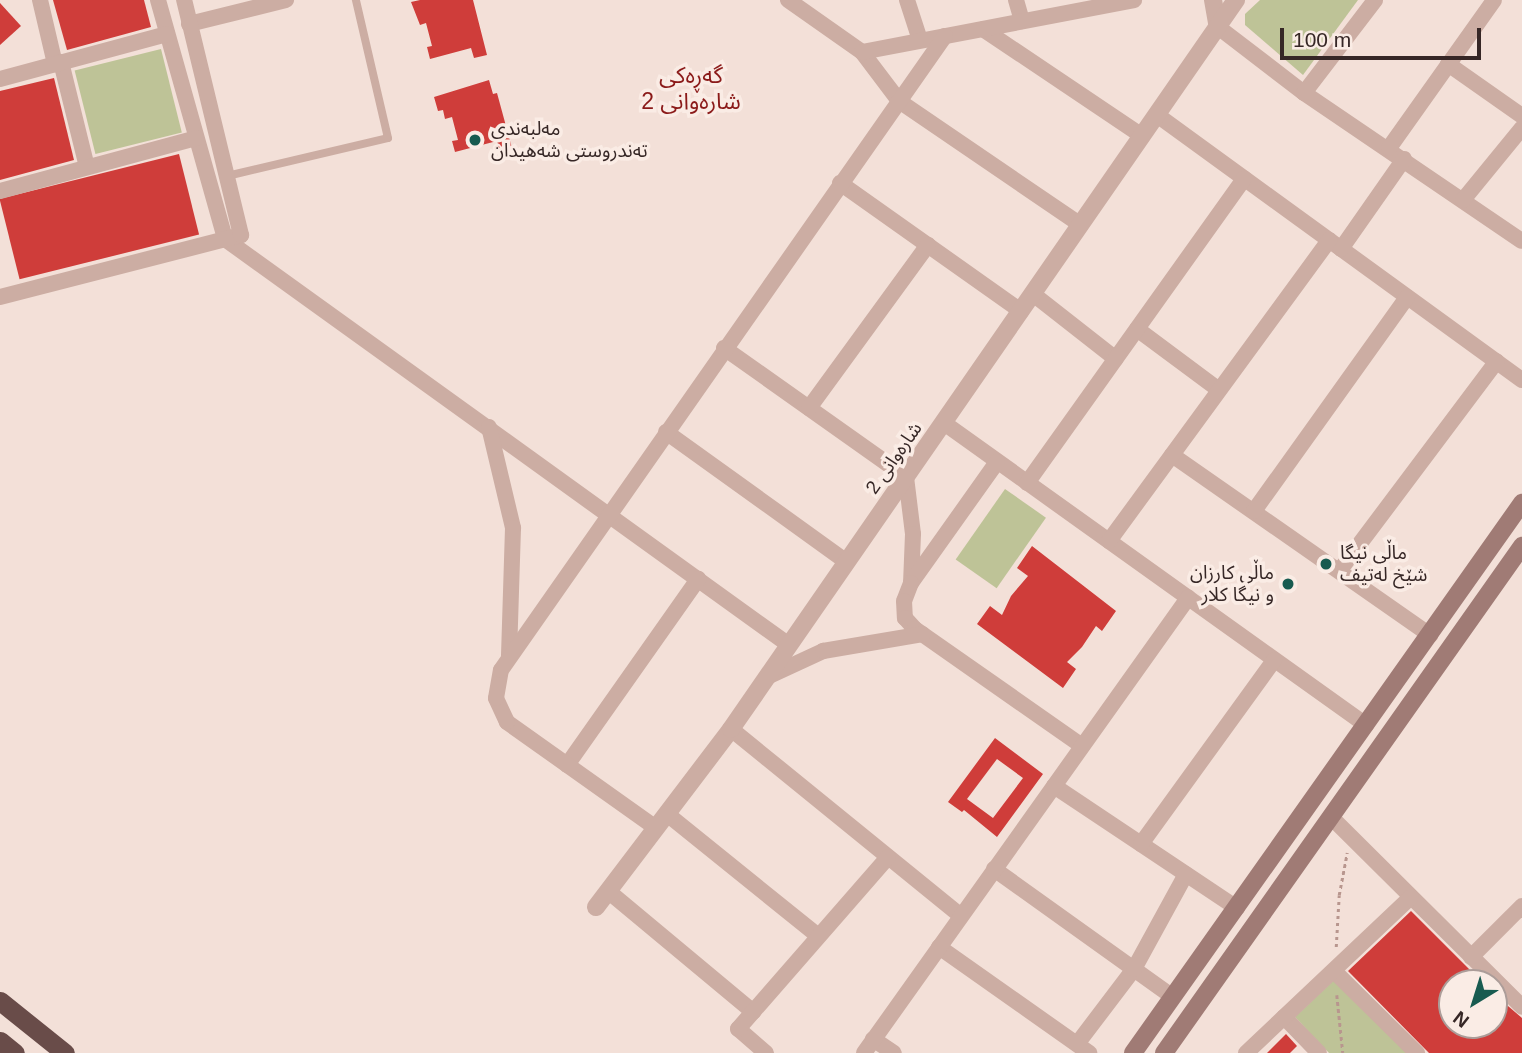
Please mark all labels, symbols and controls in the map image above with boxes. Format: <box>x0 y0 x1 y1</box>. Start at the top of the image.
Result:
scale bar <box>1284 14 1485 58</box>
text: 100 m <box>1293 28 1351 51</box>
district label: گەڕەکی شارەوانی 2 <box>641 61 741 115</box>
place label: مەلبەندی تەندروستی شەهیدان <box>491 118 648 162</box>
marker: مەلبەندی تەندروستی شەهیدان <box>465 130 485 150</box>
street label: شارەوانی 2 <box>861 418 927 498</box>
place label: ماڵی نیگا شێخ لەتیف <box>1340 542 1427 586</box>
marker: ماڵی نیگا شێخ لەتیف <box>1318 556 1334 572</box>
place label: ماڵی کارزان و نیگا کلار <box>1190 562 1274 606</box>
marker: ماڵی کارزان و نیگا کلار <box>1280 576 1296 592</box>
north arrow <box>1438 969 1508 1039</box>
text: N <box>1449 1007 1473 1032</box>

